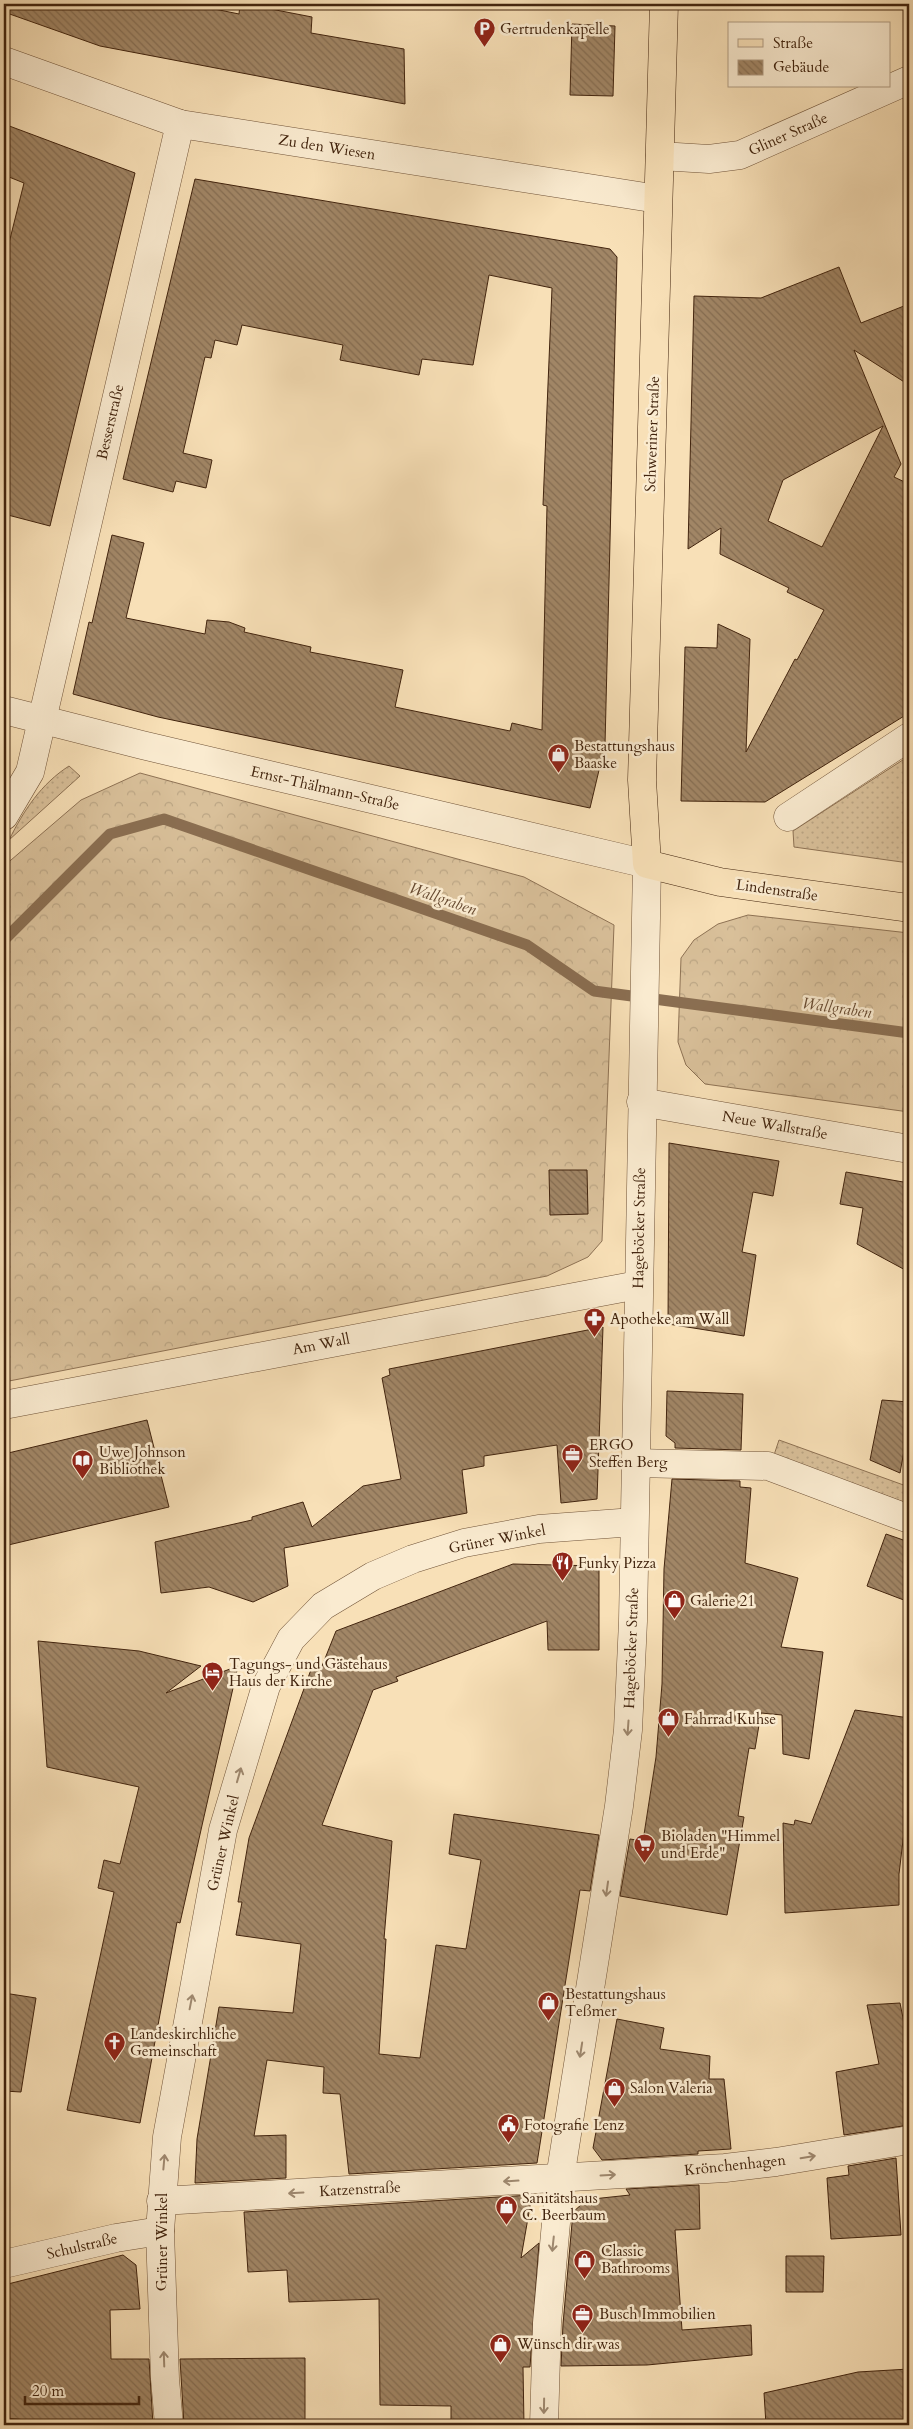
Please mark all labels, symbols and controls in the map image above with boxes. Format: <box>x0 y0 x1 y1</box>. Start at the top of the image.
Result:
parking icon: Gertrudenkapelle <box>472 17 496 48</box>
place label: Gertrudenkapelle <box>500 19 610 39</box>
legend <box>728 22 890 88</box>
text: Straße <box>773 33 813 53</box>
text: Gebäude <box>773 57 830 77</box>
street label: Gliner Straße <box>745 108 831 160</box>
street label: Zu den Wiesen <box>277 129 378 165</box>
street label: Schweriner Straße <box>640 376 664 492</box>
street label: Besserstraße <box>92 382 128 462</box>
place label: Bestattungshaus Baaske <box>574 736 675 773</box>
shop icon: Bestattungshaus Baaske <box>546 743 570 774</box>
street label: Ernst-Thälmann-Straße <box>249 761 402 815</box>
street label: Lindenstraße <box>735 874 819 906</box>
water label: Wallgraben <box>406 877 480 921</box>
water label: Wallgraben <box>801 992 873 1024</box>
street label: Neue Wallstraße <box>721 1106 830 1144</box>
street label: Hageböcker Straße <box>628 1167 650 1289</box>
pharmacy icon: Apotheke am Wall <box>582 1307 606 1338</box>
place label: Apotheke am Wall <box>610 1309 729 1329</box>
street label: Am Wall <box>291 1329 352 1359</box>
place label: ERGO Steffen Berg <box>589 1435 668 1472</box>
place label: Uwe Johnson Bibliothek <box>99 1442 186 1479</box>
office icon: ERGO Steffen Berg <box>561 1442 585 1473</box>
library icon: Uwe Johnson Bibliothek <box>71 1449 95 1480</box>
street label: Grüner Winkel <box>447 1520 547 1558</box>
restaurant icon: Funky Pizza <box>550 1551 574 1582</box>
place label: Funky Pizza <box>578 1553 657 1573</box>
street label: Hageböcker Straße <box>619 1587 643 1709</box>
shop icon: Galerie 21 <box>662 1589 686 1620</box>
place label: Galerie 21 <box>690 1591 755 1611</box>
place label: Tagungs- und Gästehaus Haus der Kirche <box>229 1654 388 1691</box>
hotel icon: Tagungs- und Gästehaus Haus der Kirche <box>201 1661 225 1692</box>
shop icon: Fahrrad Kuhse <box>656 1707 680 1738</box>
place label: Fahrrad Kuhse <box>684 1709 776 1729</box>
one-way arrow <box>623 1720 632 1736</box>
one-way arrow <box>235 1767 245 1783</box>
street label: Grüner Winkel <box>202 1793 244 1893</box>
place label: Bioladen "Himmel und Erde" <box>661 1826 780 1863</box>
supermarket icon: Bioladen "Himmel und Erde" <box>633 1833 657 1864</box>
one-way arrow <box>602 1881 612 1897</box>
place label: Bestattungshaus Teßmer <box>565 1984 666 2021</box>
shop icon: Bestattungshaus Teßmer <box>537 1991 561 2022</box>
one-way arrow <box>187 1994 196 2010</box>
place label: Landeskirchliche Gemeinschaft <box>130 2024 237 2061</box>
church icon: Landeskirchliche Gemeinschaft <box>102 2031 126 2062</box>
one-way arrow <box>575 2041 585 2057</box>
shop icon: Salon Valeria <box>602 2076 626 2107</box>
place label: Salon Valeria <box>630 2078 713 2098</box>
public building icon: Fotografie Lenz <box>496 2113 520 2144</box>
place label: Fotografie Lenz <box>524 2115 625 2135</box>
street label: Krönchenhagen <box>683 2150 787 2180</box>
one-way arrow <box>800 2151 816 2161</box>
one-way arrow <box>159 2154 169 2170</box>
one-way arrow <box>600 2170 616 2179</box>
one-way arrow <box>503 2176 519 2185</box>
street label: Katzenstraße <box>319 2177 402 2201</box>
one-way arrow <box>289 2188 305 2197</box>
place label: Sanitätshaus C. Beerbaum <box>522 2188 606 2225</box>
street label: Grüner Winkel <box>152 2193 172 2291</box>
shop icon: Sanitätshaus C. Beerbaum <box>494 2195 518 2226</box>
street label: Schulstraße <box>45 2228 120 2264</box>
one-way arrow <box>548 2235 558 2251</box>
place label: Classic Bathrooms <box>601 2241 670 2278</box>
shop icon: Classic Bathrooms <box>573 2248 597 2279</box>
office icon: Busch Immobilien <box>571 2302 595 2333</box>
place label: Busch Immobilien <box>599 2304 716 2324</box>
shop icon: Wünsch dir was <box>489 2332 513 2363</box>
place label: Wünsch dir was <box>516 2334 620 2354</box>
one-way arrow <box>160 2351 169 2367</box>
scale bar <box>25 2374 139 2406</box>
text: 20 m <box>32 2381 64 2401</box>
one-way arrow <box>540 2398 549 2414</box>

